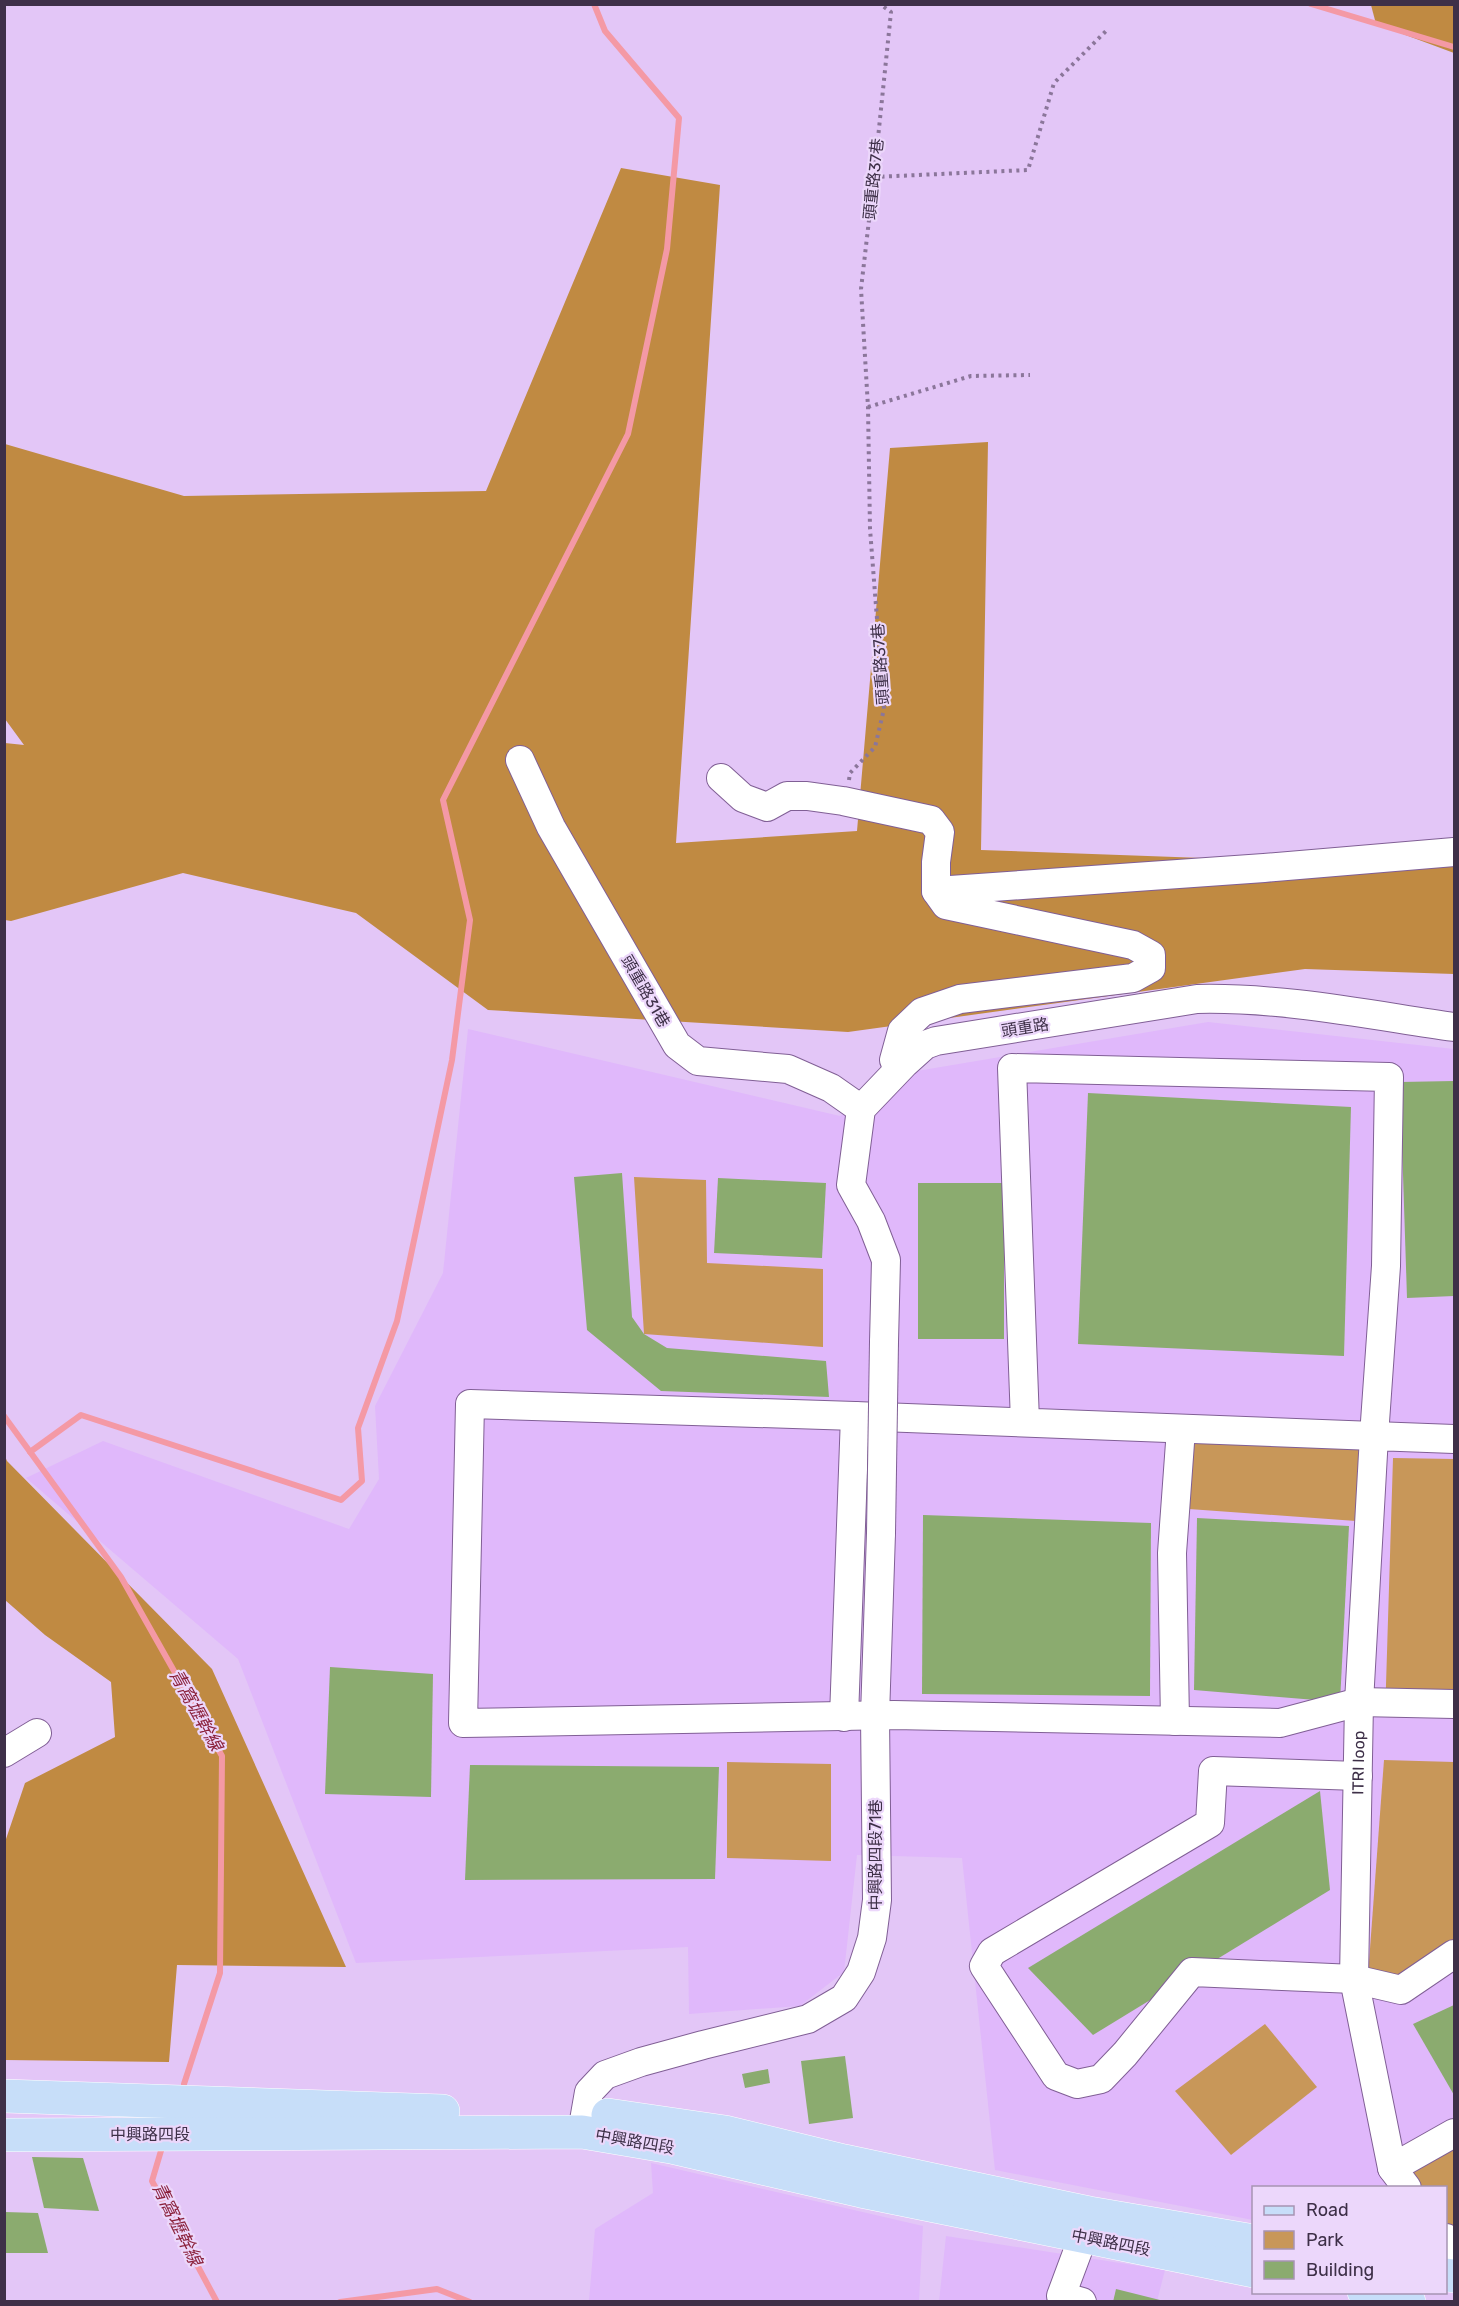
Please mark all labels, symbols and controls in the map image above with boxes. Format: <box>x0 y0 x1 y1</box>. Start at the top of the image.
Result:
street label: 頭重路37巷 <box>860 137 887 221</box>
street label: 頭重路37巷 <box>868 622 893 705</box>
street label: 頭重路31巷 <box>617 952 674 1031</box>
street label: 頭重路 <box>1000 1014 1050 1041</box>
water label: 青窩壢幹線 <box>165 1665 228 1756</box>
street label: ITRI loop <box>1348 1731 1368 1795</box>
street label: 中興路四段71巷 <box>866 1799 885 1911</box>
street label: 中興路四段 <box>110 2125 190 2144</box>
street label: 中興路四段 <box>594 2125 676 2158</box>
water label: 青窩壢幹線 <box>147 2179 207 2271</box>
legend <box>1252 2186 1447 2294</box>
text: Road <box>1306 2199 1349 2221</box>
street label: 中興路四段 <box>1070 2226 1152 2259</box>
text: Park <box>1306 2229 1344 2251</box>
text: Building <box>1306 2259 1374 2281</box>

